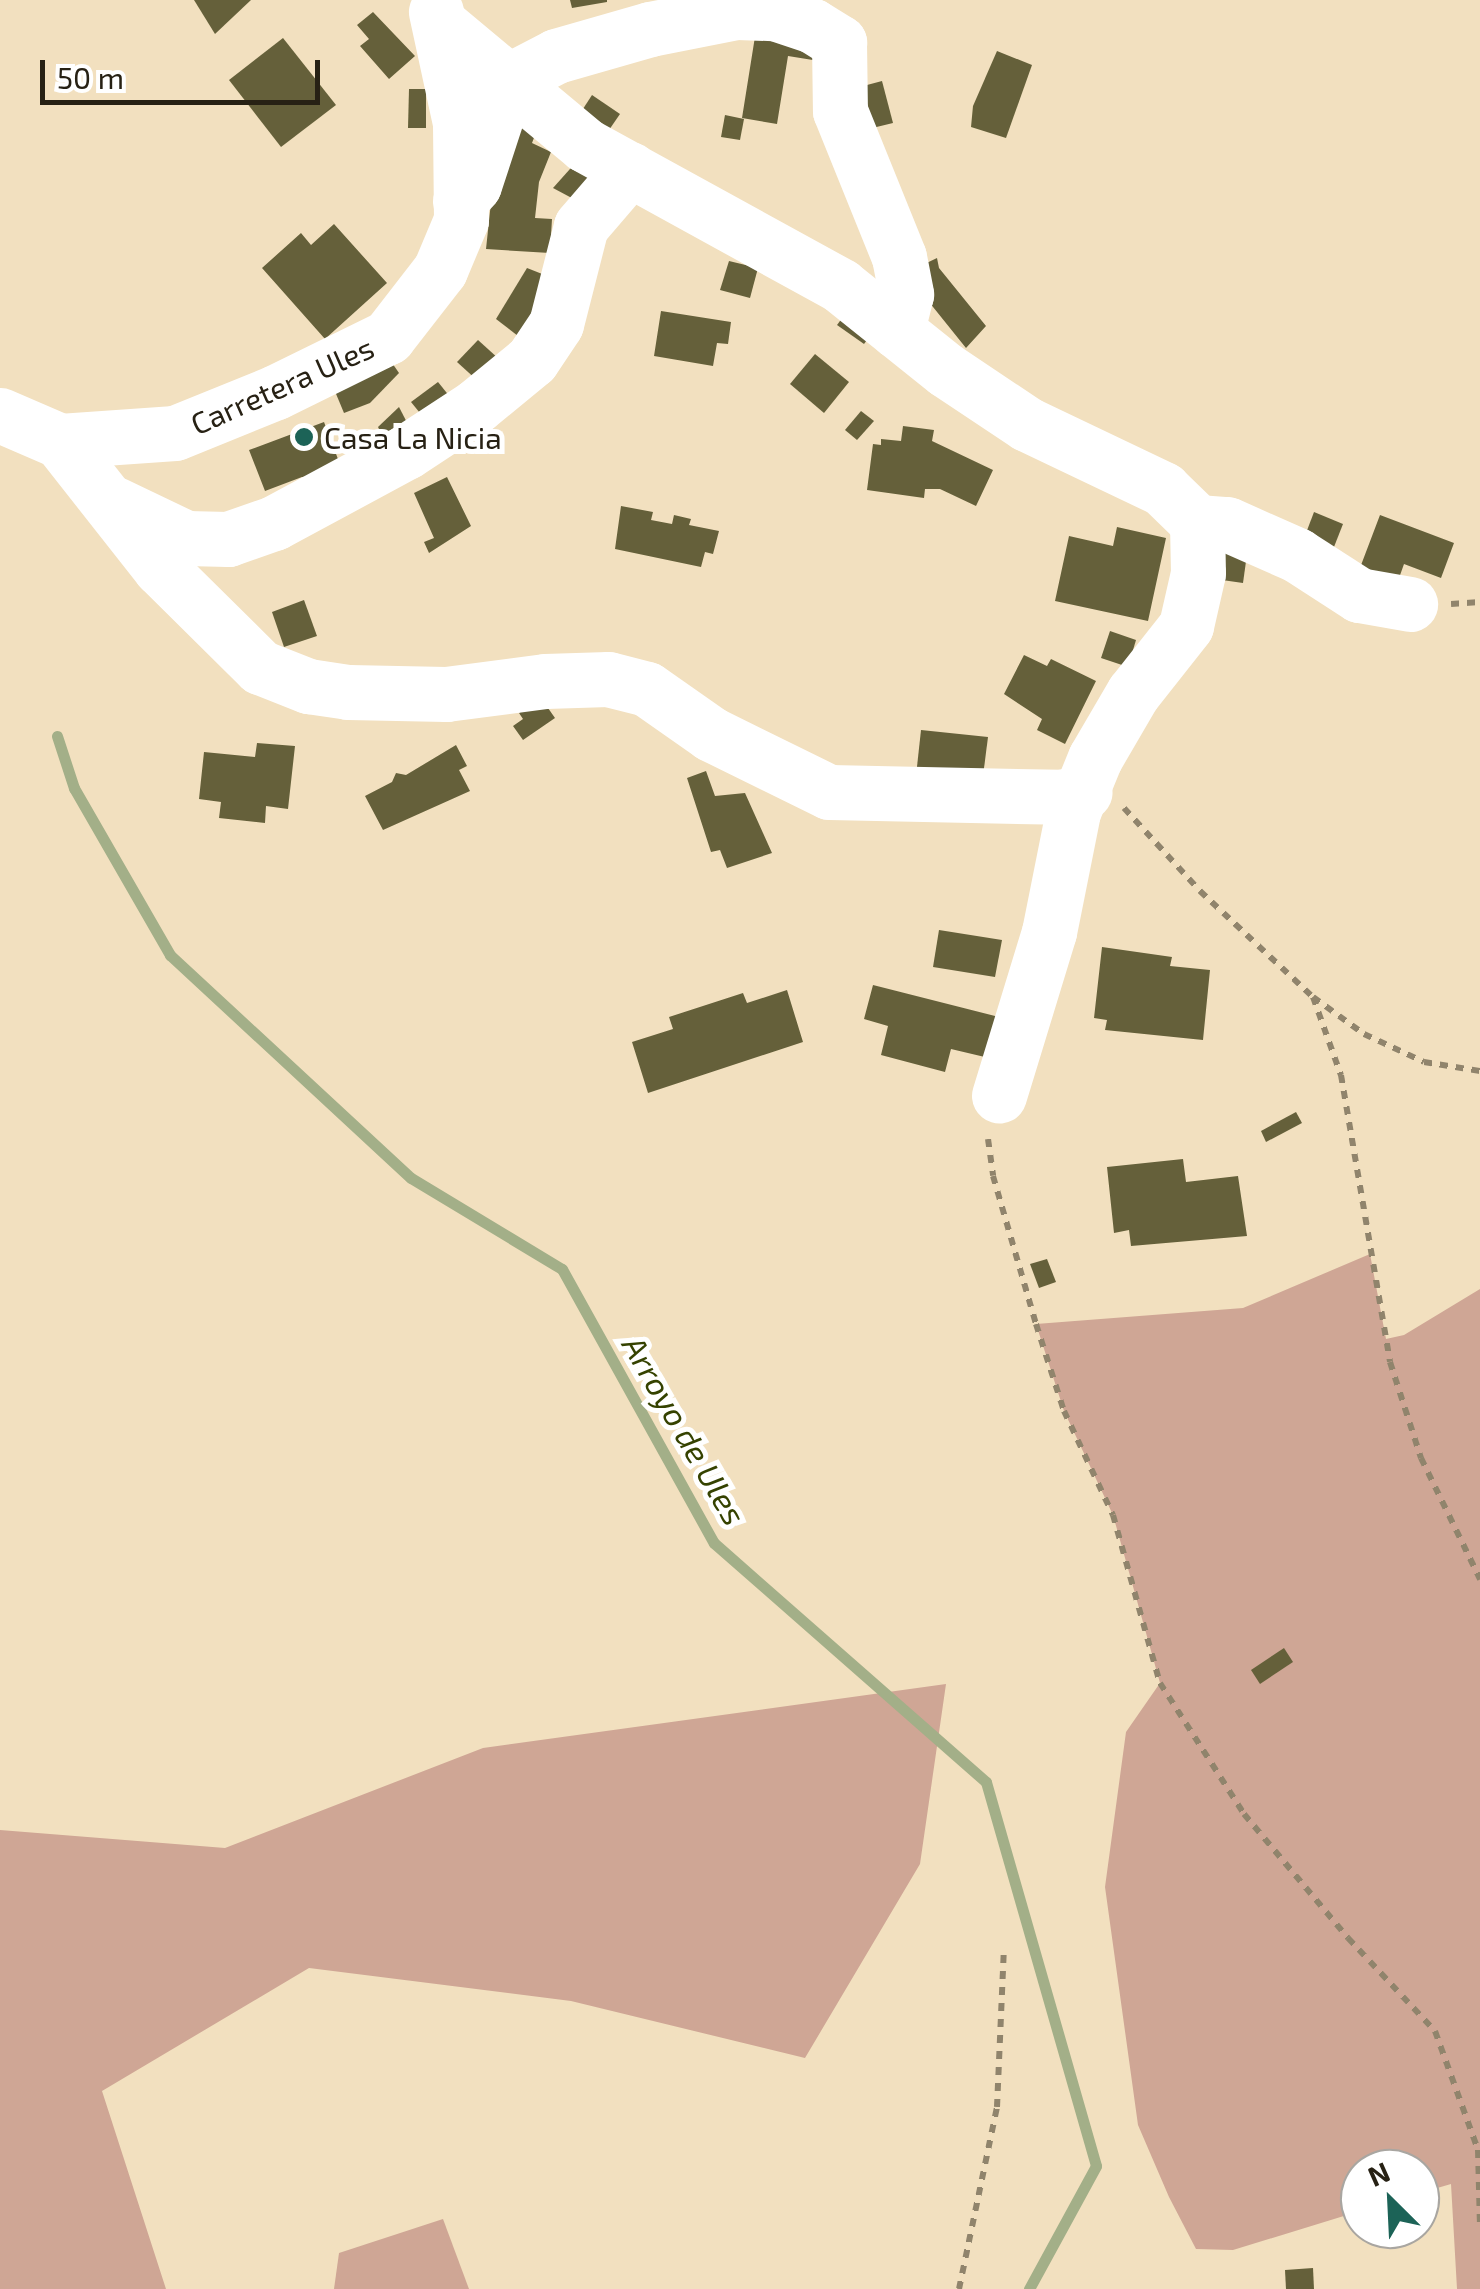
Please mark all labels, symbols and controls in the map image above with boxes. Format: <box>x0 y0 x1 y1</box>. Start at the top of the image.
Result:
scale bar <box>45 40 325 102</box>
text: 50 m <box>57 59 124 95</box>
street label: Carretera Ules <box>185 329 379 441</box>
place label: Casa La Nicia <box>324 419 502 455</box>
marker: Casa La Nicia <box>293 426 315 448</box>
water label: Arroyo de Ules <box>615 1329 755 1531</box>
north arrow <box>1340 2149 1440 2249</box>
text: N <box>1362 2154 1395 2193</box>

